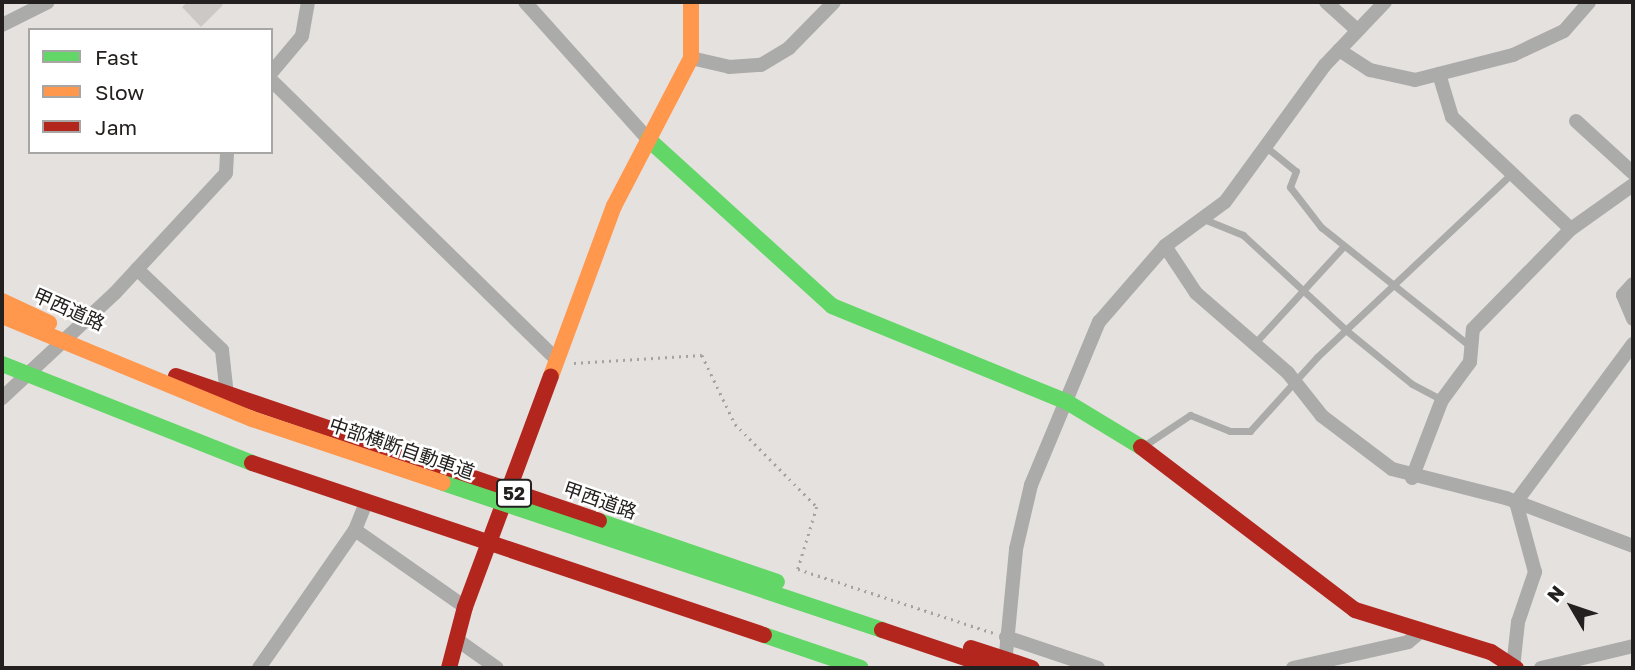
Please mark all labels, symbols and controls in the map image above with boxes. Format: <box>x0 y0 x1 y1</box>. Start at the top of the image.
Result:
legend <box>28 28 273 154</box>
text: Fast <box>95 44 138 70</box>
text: Slow <box>95 79 144 105</box>
text: Jam <box>95 114 137 140</box>
street label: 甲西道路 <box>30 283 108 335</box>
street label: 中部横断自動車道 <box>326 412 478 484</box>
street label: 甲西道路 <box>560 477 640 523</box>
road number: 52 <box>495 478 533 508</box>
north arrow <box>1537 572 1607 642</box>
text: N <box>1542 581 1569 606</box>

